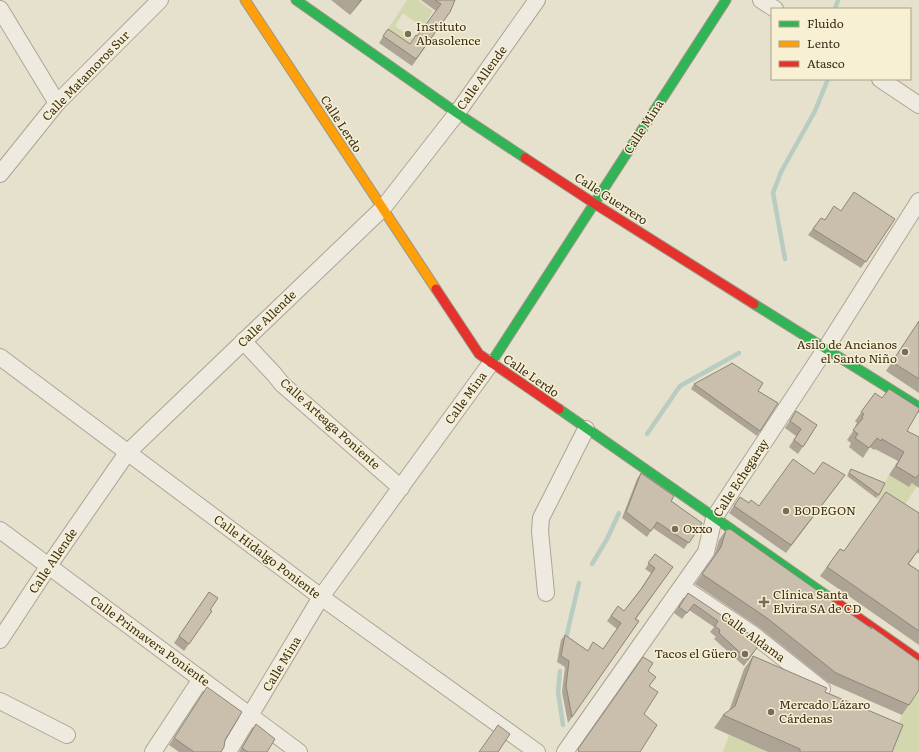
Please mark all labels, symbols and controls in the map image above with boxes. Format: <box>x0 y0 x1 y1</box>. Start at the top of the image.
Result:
legend <box>771 8 911 80</box>
text: Fluido <box>807 14 844 32</box>
place label: Instituto Abasolence <box>416 17 481 49</box>
street label: Calle Matamoros Sur <box>37 26 133 124</box>
marker: Instituto Abasolence <box>403 29 413 39</box>
text: Lento <box>807 34 840 52</box>
street label: Calle Allende <box>452 42 511 113</box>
text: Atasco <box>807 54 845 72</box>
street label: Calle Lerdo <box>317 91 367 156</box>
street label: Calle Mina <box>619 95 668 157</box>
street label: Calle Guerrero <box>571 168 652 229</box>
street label: Calle Allende <box>233 286 300 351</box>
place label: Asilo de Ancianos el Santo Niño <box>797 335 898 367</box>
marker: Asilo de Ancianos el Santo Niño <box>900 347 910 357</box>
street label: Calle Lerdo <box>500 349 563 401</box>
street label: Calle Mina <box>440 367 491 428</box>
street label: Calle Arteaga Poniente <box>277 373 385 473</box>
street label: Calle Echegaray <box>708 435 772 520</box>
place label: BODEGON <box>794 501 856 519</box>
marker: BODEGON <box>781 506 791 516</box>
street label: Calle Hidalgo Poniente <box>210 510 325 602</box>
place label: Oxxo <box>683 519 713 537</box>
street label: Calle Allende <box>24 524 81 597</box>
marker: Oxxo <box>670 524 680 534</box>
place label: Clínica Santa Elvira SA de CD <box>773 585 861 617</box>
street label: Calle Primavera Poniente <box>87 591 214 690</box>
marker: Clínica Santa Elvira SA de CD <box>758 596 770 608</box>
street label: Calle Aldama <box>718 607 790 666</box>
street label: Calle Mina <box>258 632 305 695</box>
place label: Tacos el Güero <box>654 644 737 662</box>
marker: Tacos el Güero <box>740 649 750 659</box>
place label: Mercado Lázaro Cárdenas <box>779 695 870 727</box>
marker: Mercado Lázaro Cárdenas <box>766 707 776 717</box>

